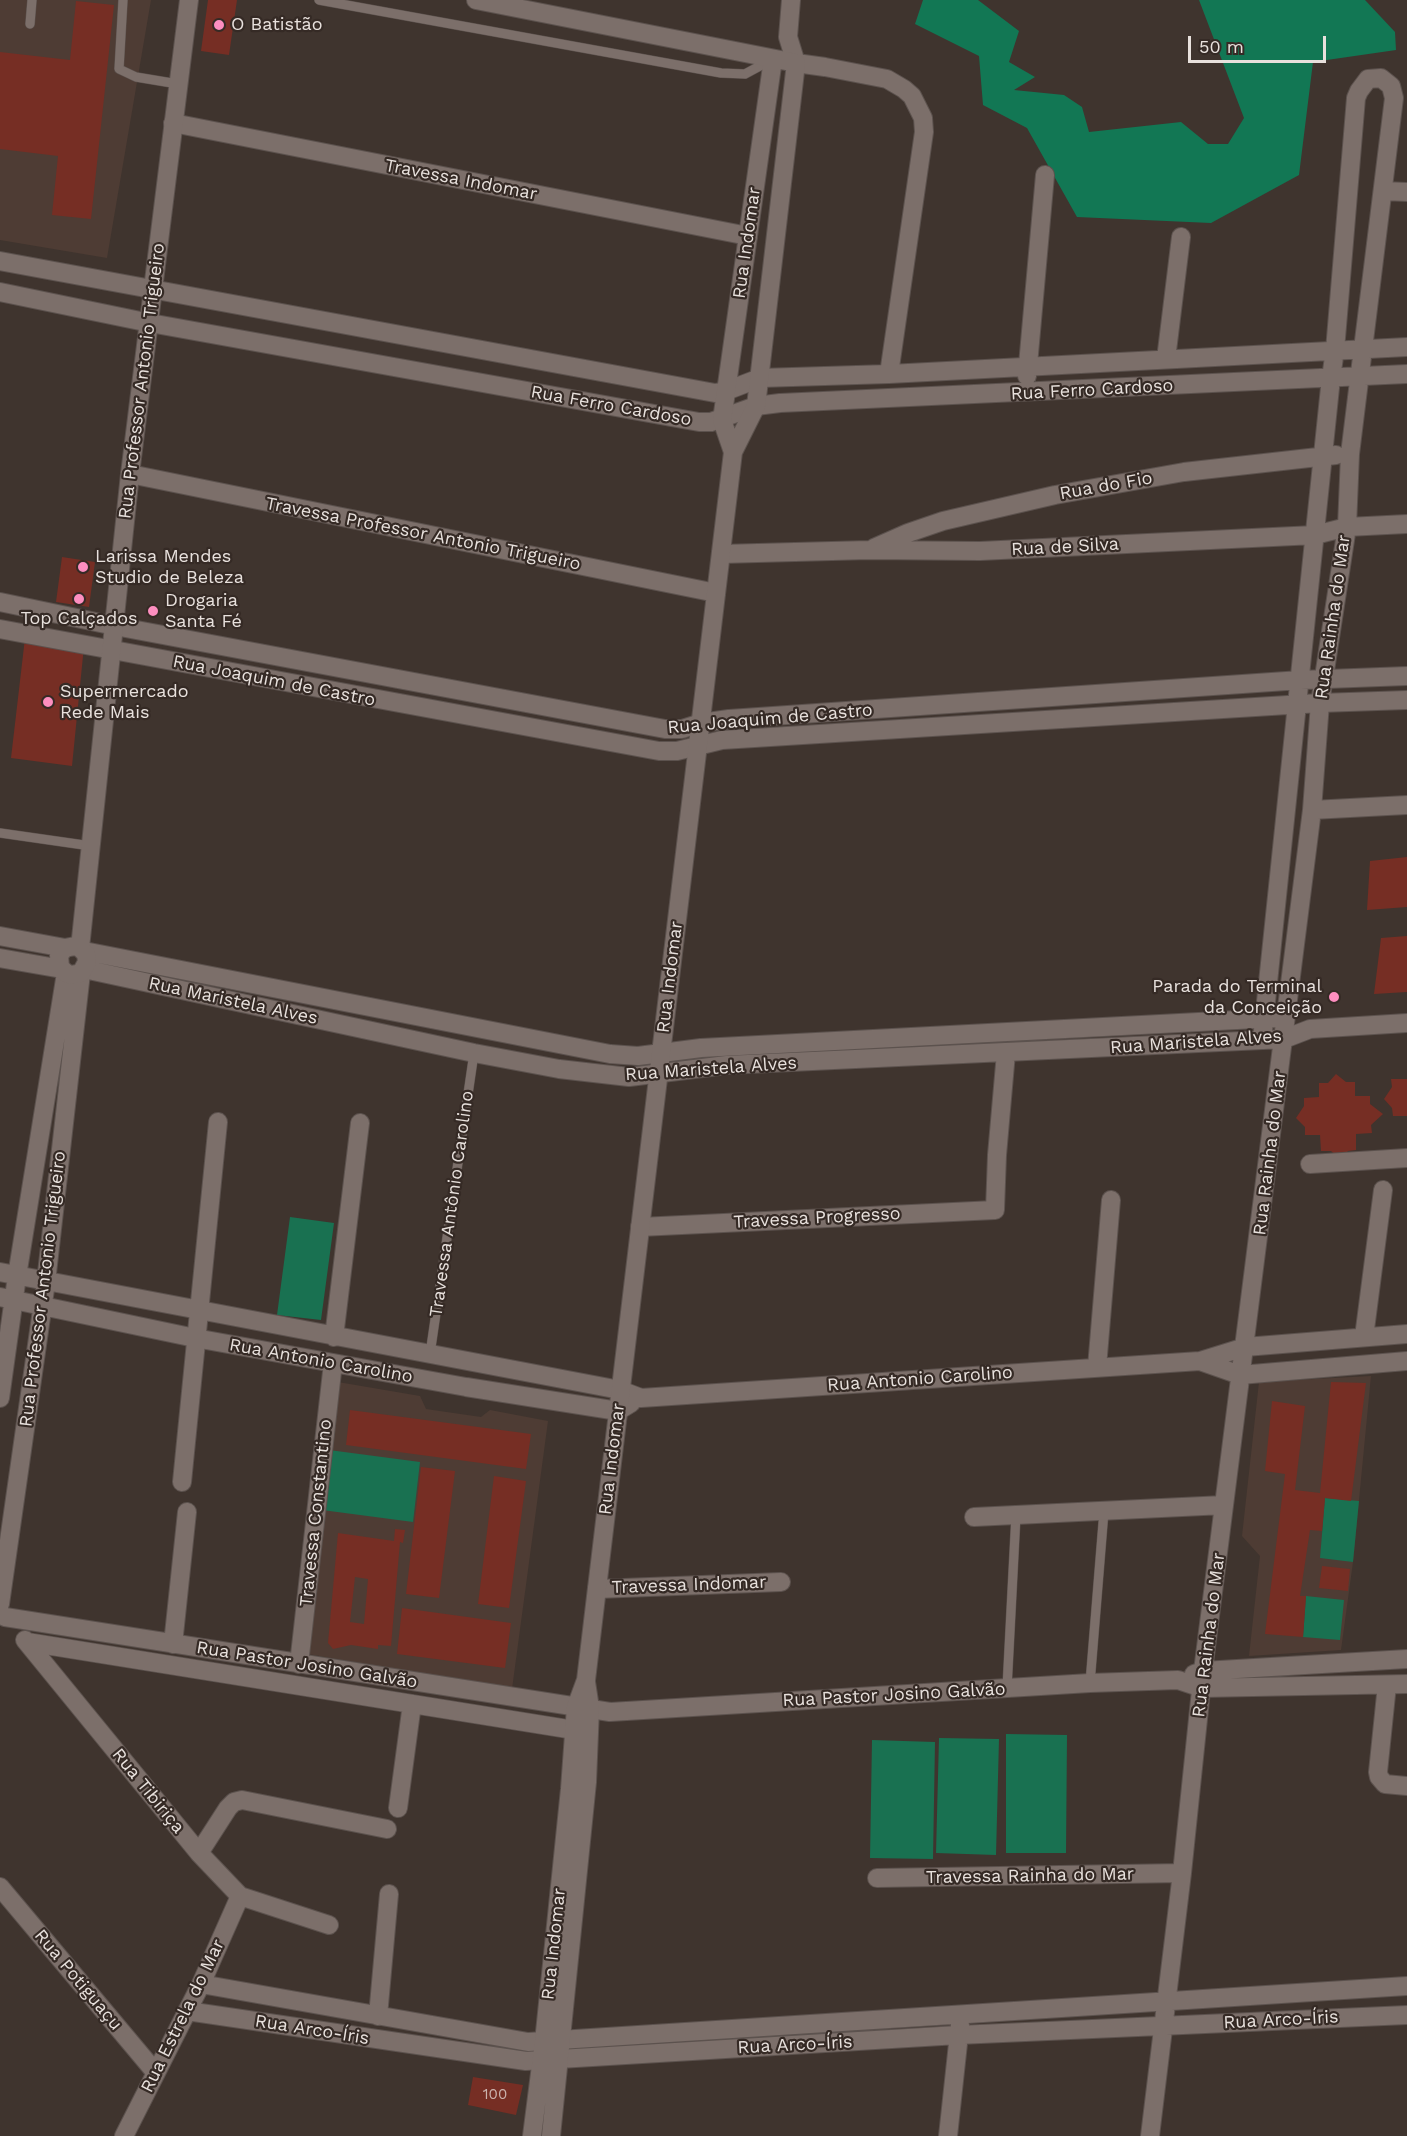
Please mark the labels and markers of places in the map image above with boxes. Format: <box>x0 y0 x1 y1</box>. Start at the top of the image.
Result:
place label: O Batistão <box>231 14 323 36</box>
marker: O Batistão <box>212 18 226 32</box>
place label: Larissa Mendes Studio de Beleza <box>95 546 244 588</box>
marker: Larissa Mendes Studio de Beleza <box>76 560 90 574</box>
place label: Drogaria Santa Fé <box>165 590 242 632</box>
marker: Top Calçados <box>72 592 86 606</box>
marker: Drogaria Santa Fé <box>146 604 160 618</box>
place label: Top Calçados <box>21 608 137 630</box>
place label: Supermercado Rede Mais <box>60 681 189 724</box>
marker: Supermercado Rede Mais <box>41 695 55 709</box>
place label: Parada do Terminal da Conceição <box>1152 976 1322 1018</box>
marker: Parada do Terminal da Conceição <box>1327 990 1341 1004</box>

